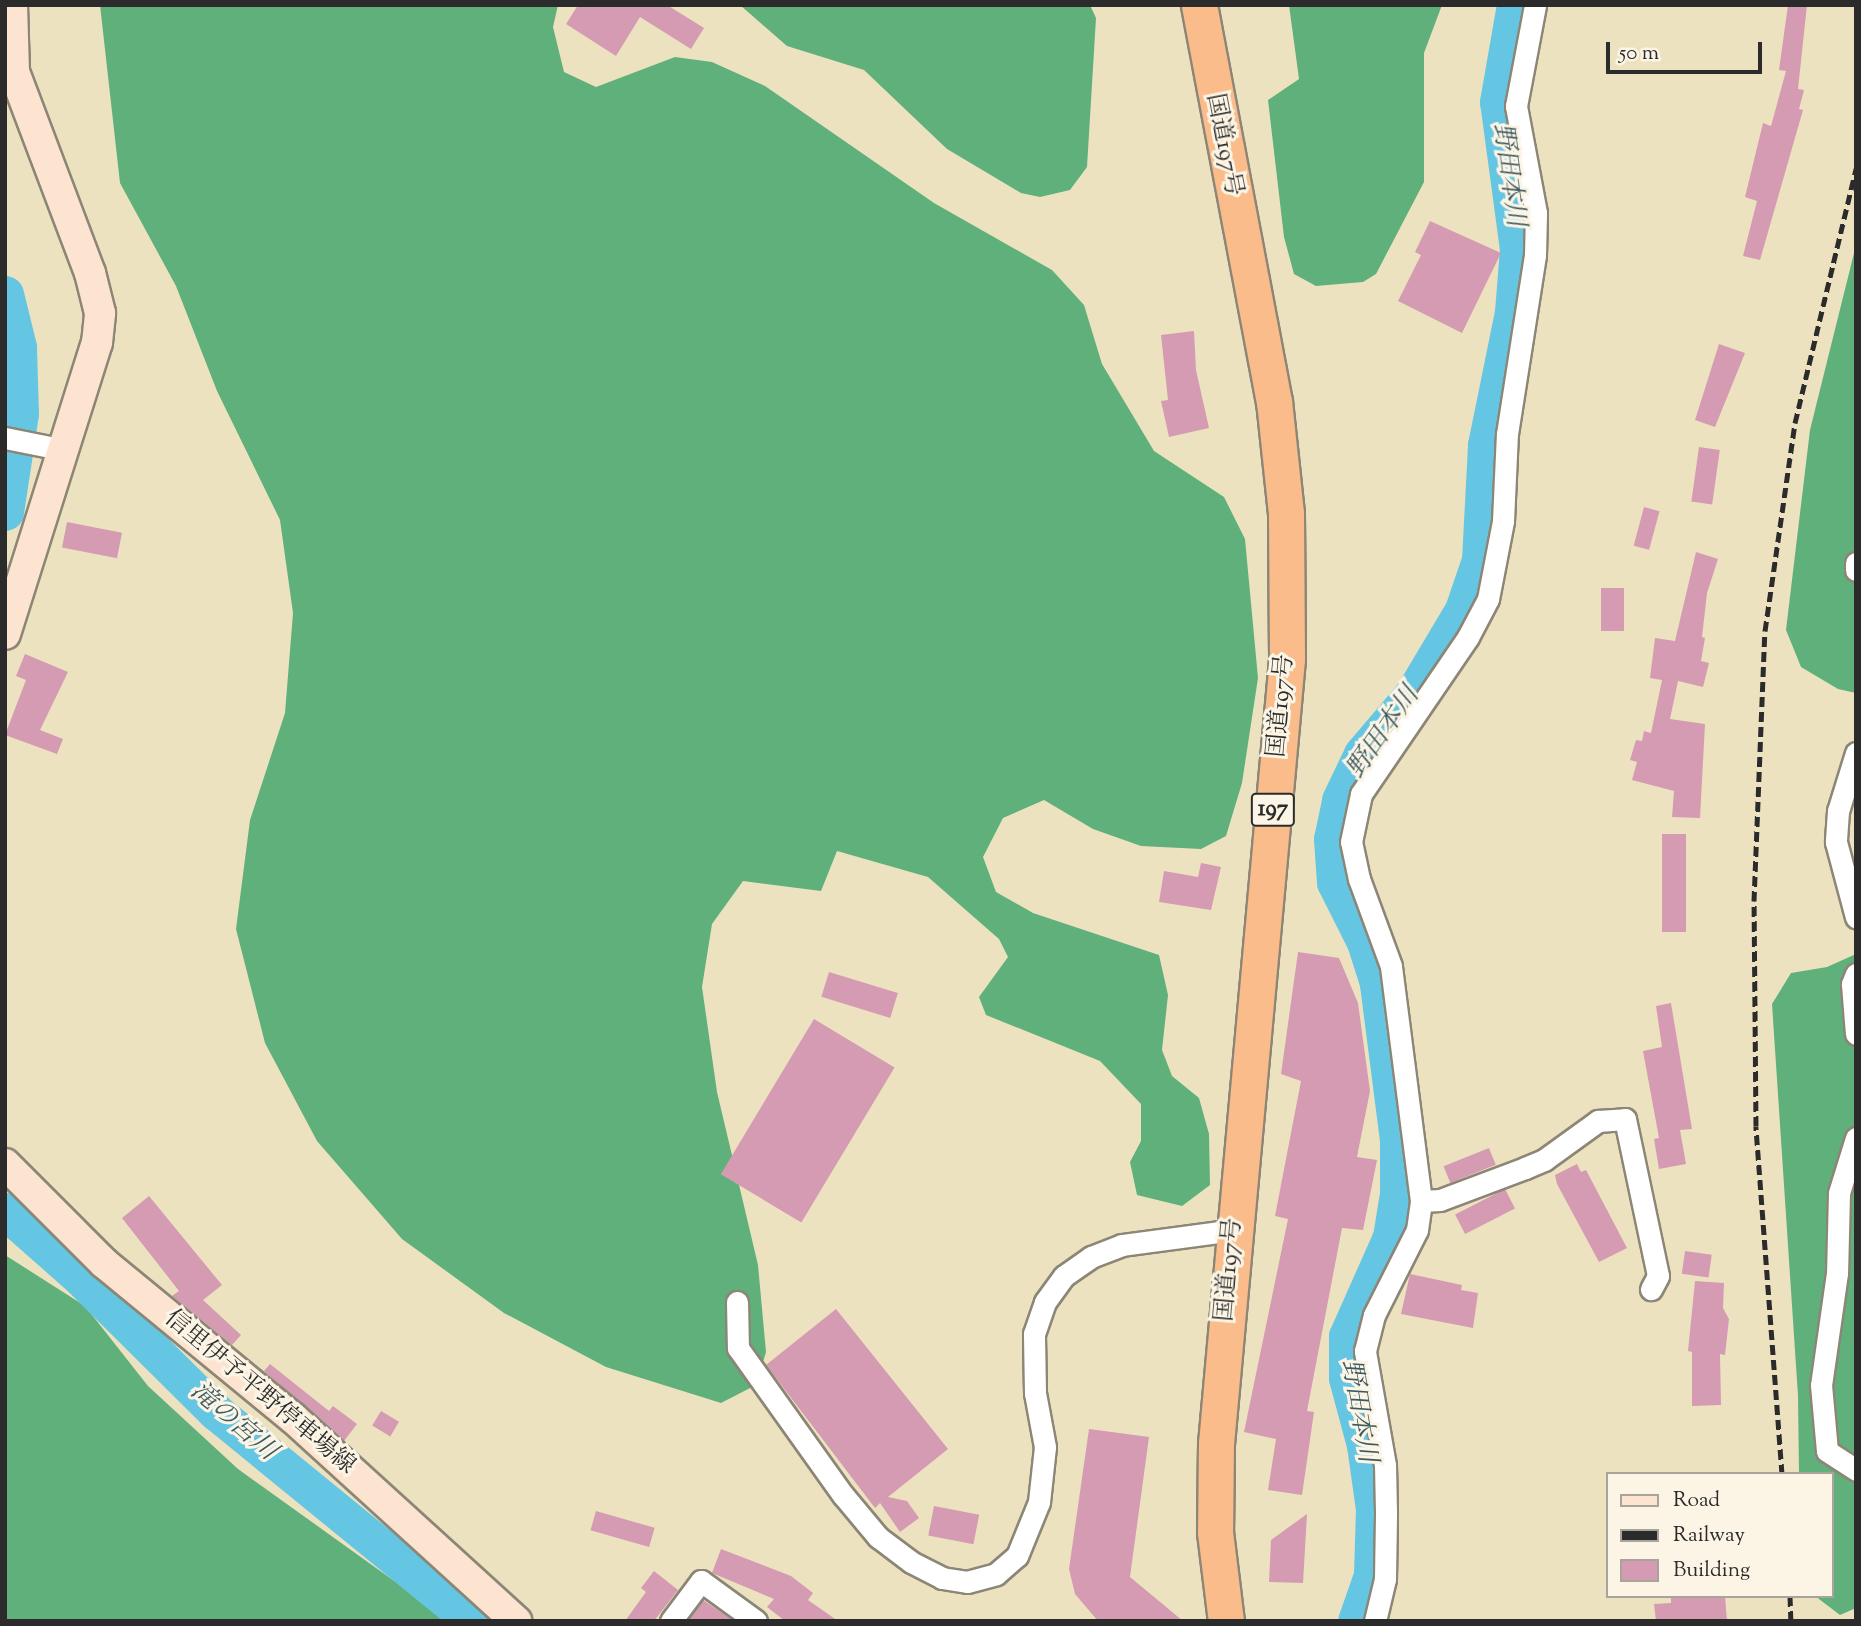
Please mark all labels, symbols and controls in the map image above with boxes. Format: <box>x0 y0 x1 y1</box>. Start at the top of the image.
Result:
scale bar <box>1609 28 1765 72</box>
text: 50 m <box>1619 39 1659 69</box>
street label: 国道197号 <box>1199 91 1247 199</box>
water label: 野田本川 <box>1485 121 1531 229</box>
street label: 国道197号 <box>1263 653 1301 759</box>
water label: 野田本川 <box>1341 681 1427 785</box>
road number: 197 <box>1250 790 1296 830</box>
street label: 国道197号 <box>1211 1217 1249 1323</box>
street label: 信里伊予平野停車場線 <box>158 1305 360 1481</box>
water label: 野田本川 <box>1334 1357 1382 1465</box>
water label: 滝の宮川 <box>184 1376 282 1468</box>
legend <box>1605 1472 1833 1598</box>
text: Road <box>1673 1486 1720 1516</box>
text: Railway <box>1673 1521 1745 1551</box>
text: Building <box>1673 1556 1750 1586</box>

